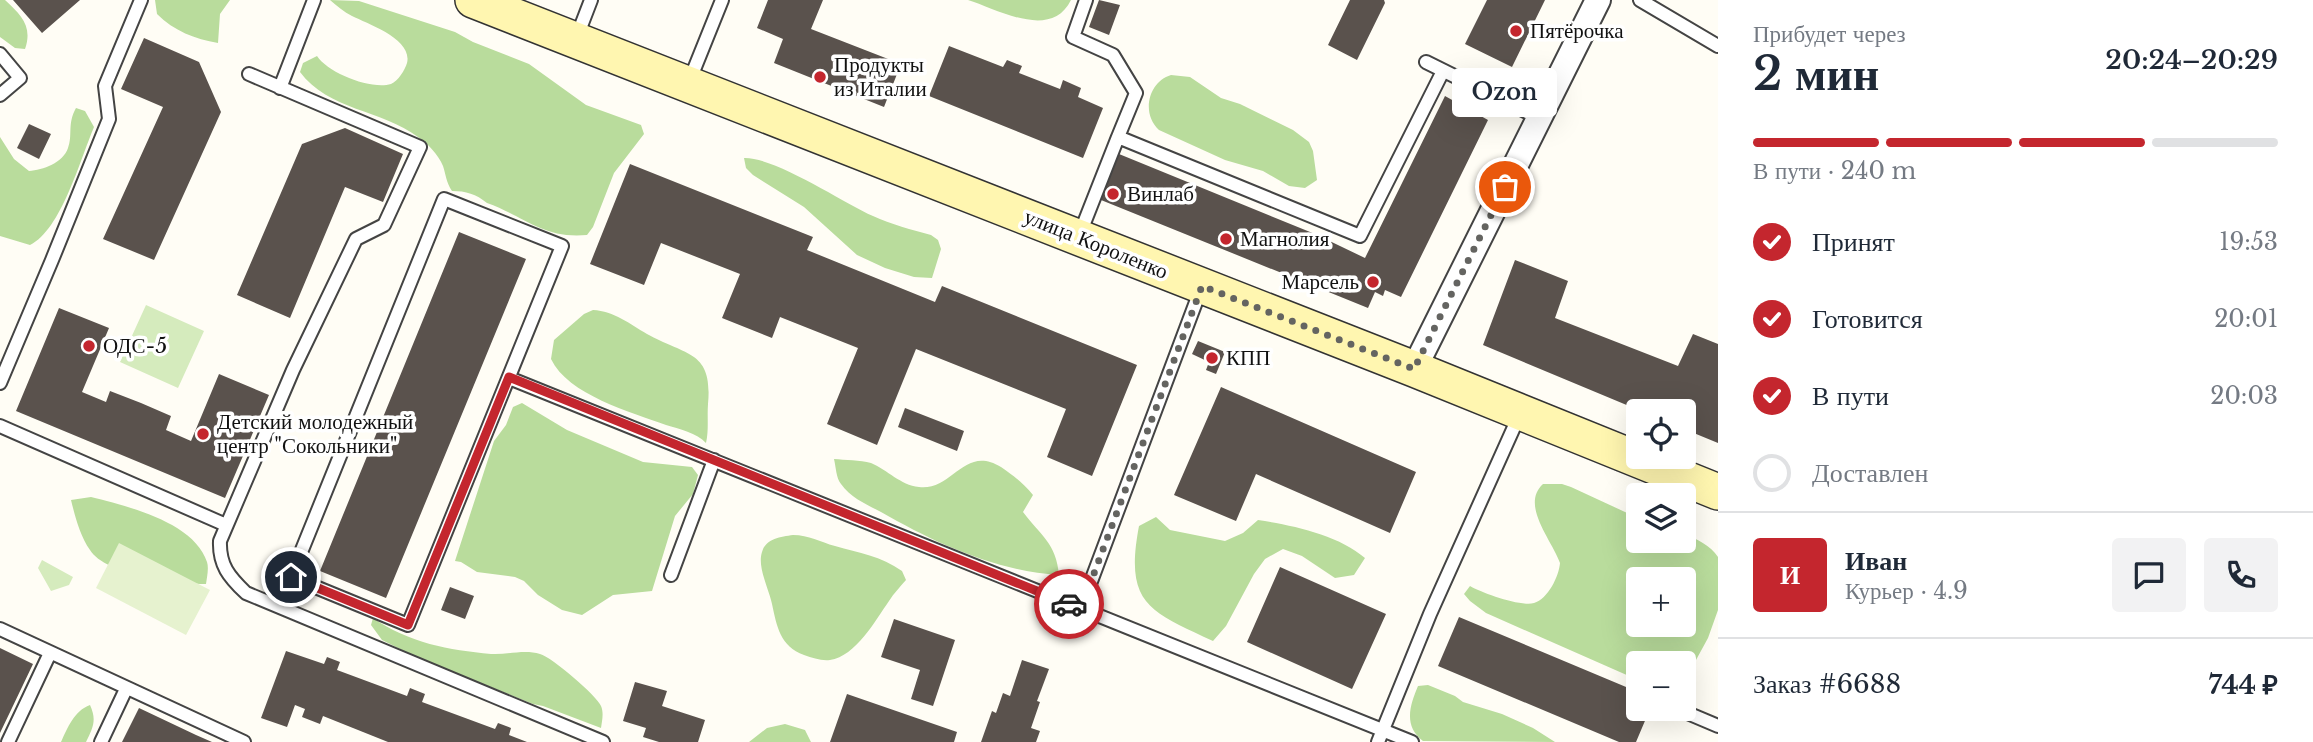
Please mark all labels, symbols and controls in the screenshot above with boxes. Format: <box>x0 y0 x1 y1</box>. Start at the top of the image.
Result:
place label: Пятёрочка <box>1530 18 1624 44</box>
text: Прибудет через <box>1753 20 1906 48</box>
marker: Пятёрочка <box>1508 23 1524 39</box>
text: 20:24–20:29 <box>2105 44 2278 76</box>
text: 2 мин <box>1753 45 1879 102</box>
place label: Продукты из Италии <box>834 52 927 102</box>
callout: Ozon <box>1452 68 1558 117</box>
marker: Продукты из Италии <box>812 69 828 85</box>
text: Ozon <box>1471 78 1538 106</box>
pin <box>1475 157 1535 217</box>
text: В пути · 240 m <box>1753 157 1916 185</box>
icon: bag <box>1486 168 1524 206</box>
place label: Винлаб <box>1127 181 1194 207</box>
marker: Винлаб <box>1105 186 1121 202</box>
street label: улица Короленко <box>1020 203 1172 285</box>
icon: check <box>1753 223 1791 261</box>
place label: Магнолия <box>1240 226 1330 252</box>
text: Принят <box>1812 226 1895 258</box>
text: 19:53 <box>2219 228 2278 256</box>
marker: Магнолия <box>1218 231 1234 247</box>
place label: Марсель <box>1282 269 1359 295</box>
marker: Марсель <box>1365 274 1381 290</box>
icon: check <box>1753 300 1791 338</box>
text: Готовится <box>1812 303 1923 335</box>
text: 20:01 <box>2214 305 2278 333</box>
place label: ОДС-5 <box>103 333 167 359</box>
marker: ОДС-5 <box>81 338 97 354</box>
place label: КПП <box>1226 345 1270 371</box>
marker: КПП <box>1204 350 1220 366</box>
icon: check <box>1753 377 1791 415</box>
text: В пути <box>1812 380 1889 412</box>
text: 20:03 <box>2210 382 2278 410</box>
map controls <box>1626 399 1696 721</box>
button: locate <box>1626 399 1696 469</box>
place label: Детский молодежный центр "Сокольники" <box>217 409 413 459</box>
marker: Детский молодежный центр "Сокольники" <box>195 426 211 442</box>
text: Доставлен <box>1812 457 1929 489</box>
button: layers <box>1626 483 1696 553</box>
button: chat <box>2112 538 2186 612</box>
button: phone <box>2204 538 2278 612</box>
text: Иван <box>1845 545 1907 577</box>
pin <box>261 547 321 607</box>
icon: home <box>272 558 310 596</box>
text: И <box>1780 559 1800 591</box>
button: + <box>1626 567 1696 637</box>
courier <box>1034 569 1104 639</box>
text: Курьер · 4.9 <box>1845 577 1968 605</box>
icon: car <box>1050 585 1088 623</box>
button: − <box>1626 651 1696 721</box>
text: Заказ #6688 <box>1753 668 1901 700</box>
text: 744 ₽ <box>2208 669 2278 701</box>

